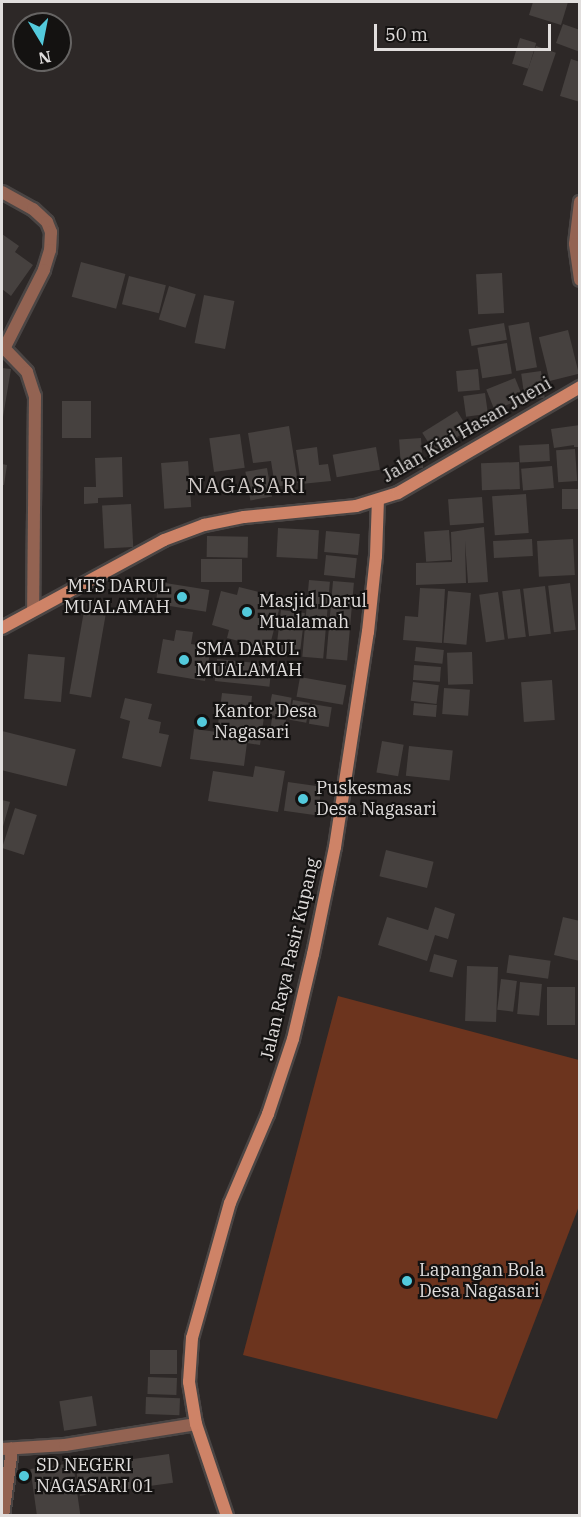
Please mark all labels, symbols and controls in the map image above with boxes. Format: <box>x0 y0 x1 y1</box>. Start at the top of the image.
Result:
north arrow <box>12 12 72 72</box>
scale bar <box>377 12 554 50</box>
text: 50 m <box>385 23 428 46</box>
text: N <box>37 47 53 69</box>
street label: Jalan Kiai Hasan Jueni <box>379 373 555 487</box>
district label: NAGASARI <box>187 472 307 498</box>
place label: MTS DARUL MUALAMAH <box>64 576 170 618</box>
marker: MTS DARUL MUALAMAH <box>175 590 189 604</box>
place label: Masjid Darul Mualamah <box>259 591 367 634</box>
marker: Masjid Darul Mualamah <box>240 605 254 619</box>
place label: SMA DARUL MUALAMAH <box>196 639 302 682</box>
marker: SMA DARUL MUALAMAH <box>177 653 191 667</box>
place label: Kantor Desa Nagasari <box>214 701 317 744</box>
marker: Kantor Desa Nagasari <box>195 715 209 729</box>
place label: Puskesmas Desa Nagasari <box>316 778 437 820</box>
marker: Puskesmas Desa Nagasari <box>294 790 312 808</box>
street label: Jalan Raya Pasir Kupang <box>256 856 324 1062</box>
place label: Lapangan Bola Desa Nagasari <box>419 1260 545 1302</box>
marker: Lapangan Bola Desa Nagasari <box>400 1274 414 1288</box>
place label: SD NEGERI NAGASARI 01 <box>36 1455 154 1498</box>
marker: SD NEGERI NAGASARI 01 <box>17 1469 31 1483</box>

